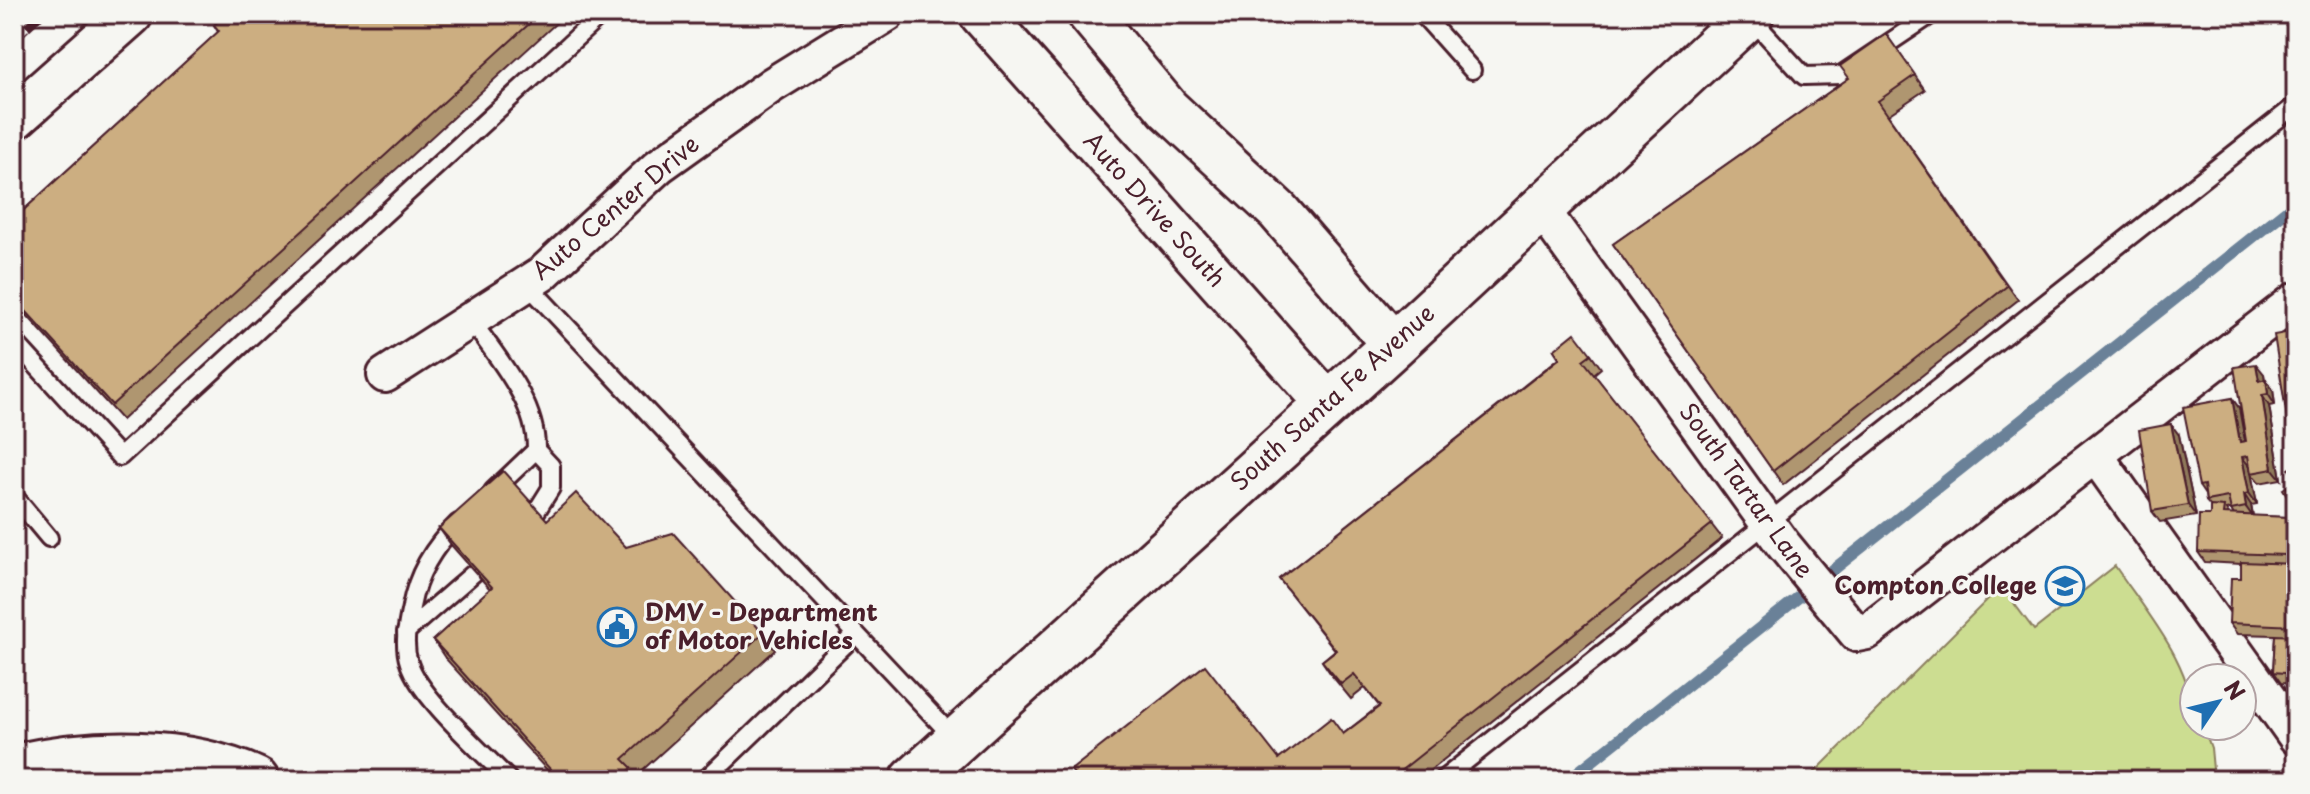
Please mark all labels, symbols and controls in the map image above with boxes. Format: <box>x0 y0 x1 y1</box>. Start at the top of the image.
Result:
street label: Auto Drive South <box>1076 123 1235 294</box>
street label: Auto Center Drive <box>523 126 706 287</box>
street label: South Santa Fe Avenue <box>1221 295 1442 498</box>
street label: South Tartar Lane <box>1672 395 1824 585</box>
school or university icon: Compton College <box>2044 565 2086 607</box>
place label: Compton College <box>1834 566 2037 602</box>
place label: DMV - Department of Motor Vehicles <box>645 593 878 657</box>
public building icon: DMV - Department of Motor Vehicles <box>596 606 638 648</box>
north arrow <box>2178 662 2258 742</box>
text: N <box>2217 673 2254 706</box>

